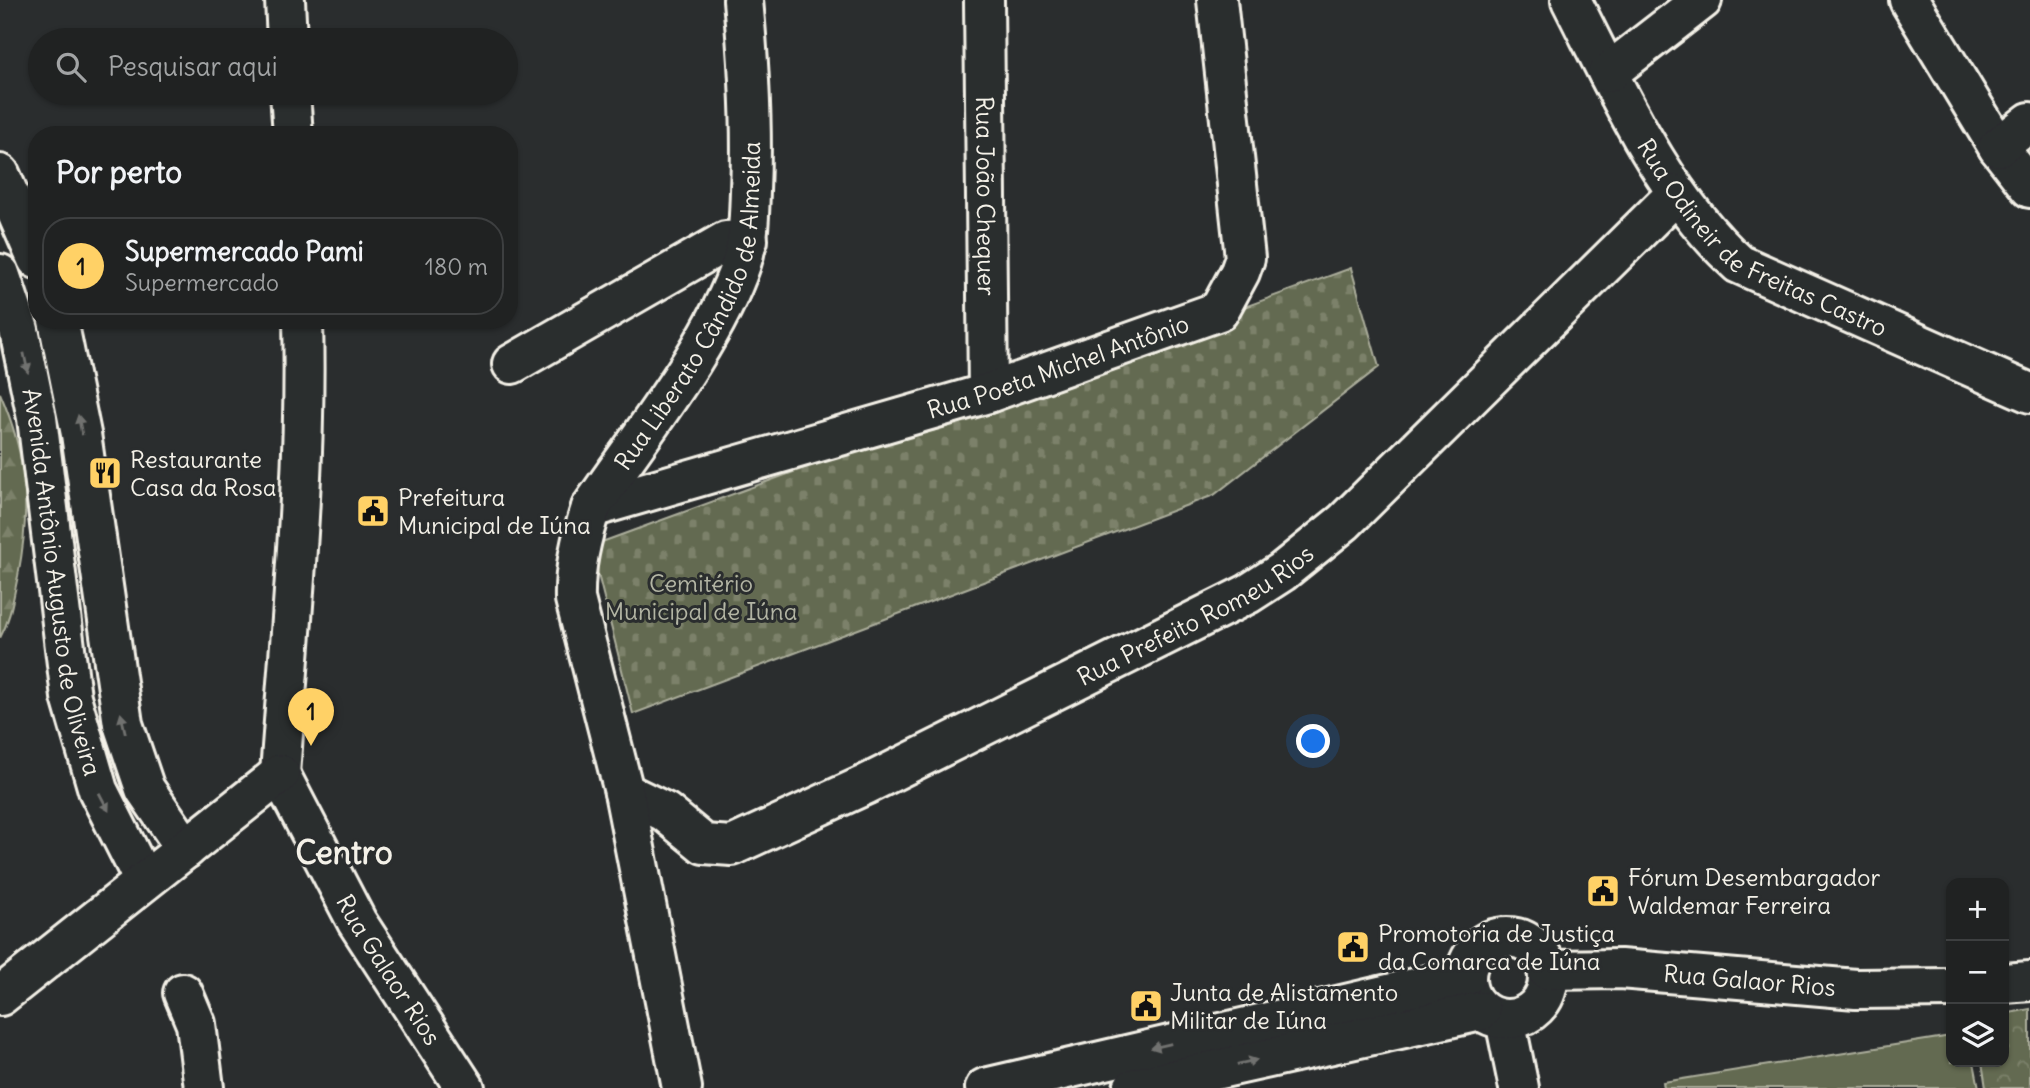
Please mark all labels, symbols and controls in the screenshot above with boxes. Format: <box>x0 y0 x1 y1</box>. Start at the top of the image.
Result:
search box <box>28 28 518 105</box>
icon: search <box>52 48 90 86</box>
text: Pesquisar aqui <box>108 50 277 83</box>
street label: Rua João Chequer <box>970 96 1002 296</box>
street label: Rua Odineir de Freitas Castro <box>1631 133 1892 343</box>
street label: Rua Liberato Cândido de Almeida <box>607 141 766 476</box>
text: Por perto <box>56 153 182 191</box>
text: Supermercado Pami <box>125 235 364 268</box>
text: 1 <box>76 252 86 281</box>
text: 180 m <box>425 252 488 281</box>
text: Supermercado <box>125 268 279 297</box>
street label: Rua Poeta Michel Antônio <box>924 308 1193 425</box>
one-way arrow <box>21 352 32 374</box>
street label: Avenida Antônio Augusto de Oliveira <box>16 386 108 779</box>
one-way arrow <box>74 414 85 436</box>
place label: Restaurante Casa da Rosa <box>130 444 276 502</box>
restaurant icon: Restaurante Casa da Rosa <box>86 454 124 492</box>
place label: Prefeitura Municipal de Iúna <box>398 482 591 540</box>
public building icon: Prefeitura Municipal de Iúna <box>354 492 392 530</box>
street label: Rua Prefeito Romeu Rios <box>1072 538 1319 692</box>
park label: Cemitério Municipal de Iúna <box>605 568 797 626</box>
pin: 1 <box>288 688 334 746</box>
one-way arrow <box>117 712 128 734</box>
your location <box>1296 724 1330 758</box>
one-way arrow <box>98 792 110 812</box>
district label: Centro <box>295 832 393 873</box>
place label: Fórum Desembargador Waldemar Ferreira <box>1628 862 1881 920</box>
public building icon: Fórum Desembargador Waldemar Ferreira <box>1584 872 1622 910</box>
map controls <box>1946 878 2009 1067</box>
button: + <box>1946 878 2009 941</box>
street label: Rua Galaor Rios <box>330 889 448 1050</box>
place label: Promotoria de Justiça da Comarca de Iúna <box>1378 918 1615 976</box>
public building icon: Promotoria de Justiça da Comarca de Iúna <box>1334 928 1372 966</box>
button: − <box>1946 941 2009 1004</box>
street label: Rua Galaor Rios <box>1662 958 1837 1002</box>
place label: Junta de Alistamento Militar de Iúna <box>1170 977 1398 1035</box>
public building icon: Junta de Alistamento Militar de Iúna <box>1127 987 1165 1025</box>
button: layers <box>1946 1004 2009 1067</box>
one-way arrow <box>1149 1041 1171 1052</box>
one-way arrow <box>1237 1056 1259 1067</box>

